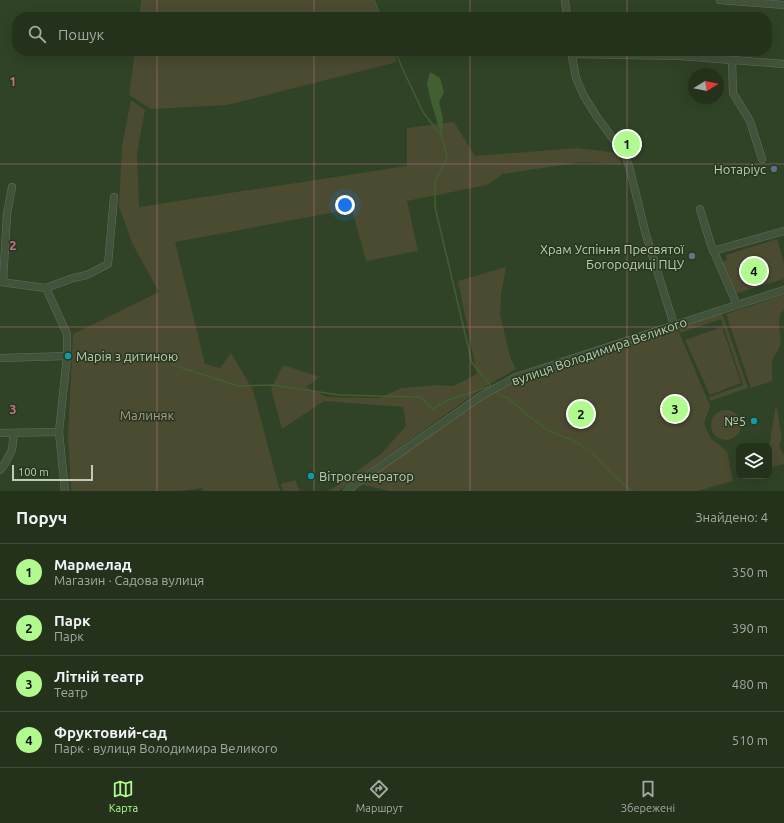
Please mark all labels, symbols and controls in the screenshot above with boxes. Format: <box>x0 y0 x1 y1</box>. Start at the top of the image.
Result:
search box <box>12 12 772 56</box>
icon: search <box>26 23 48 45</box>
text: Пошук <box>58 26 104 43</box>
north arrow <box>688 68 724 104</box>
text: 1 <box>9 74 17 88</box>
pin: 1 <box>614 129 640 159</box>
place label: Нотаріус <box>714 162 766 176</box>
marker: Нотаріус <box>769 164 779 174</box>
your location <box>335 195 355 215</box>
text: 2 <box>9 238 17 252</box>
place label: Храм Успіння Пресвятої Богородиці ПЦУ <box>540 242 685 271</box>
marker: Храм Успіння Пресвятої Богородиці ПЦУ <box>687 251 697 261</box>
pin: 4 <box>741 256 767 286</box>
street label: вулиця Володимира Великого <box>510 314 688 388</box>
place label: Марія з дитиною <box>76 349 178 363</box>
marker: Марія з дитиною <box>63 351 73 361</box>
pin: 3 <box>662 394 688 424</box>
pin: 2 <box>568 399 594 429</box>
text: 3 <box>9 402 17 416</box>
park label: Малиняк <box>120 408 175 422</box>
place label: №5 <box>724 414 746 428</box>
marker: №5 <box>749 416 759 426</box>
map controls <box>736 443 772 479</box>
button: layers <box>736 443 772 479</box>
scale bar <box>12 463 93 482</box>
text: 100 m <box>18 466 49 478</box>
place label: Вітрогенератор <box>319 469 414 483</box>
marker: Вітрогенератор <box>306 471 316 481</box>
text: Поруч <box>16 508 67 527</box>
text: Знайдено: 4 <box>695 510 768 524</box>
text: Мармелад <box>54 556 132 573</box>
text: 1 <box>25 565 33 579</box>
text: 350 m <box>732 565 768 579</box>
text: Магазин · Садова вулиця <box>54 573 204 587</box>
text: Парк <box>54 612 90 629</box>
text: 2 <box>25 621 33 635</box>
text: 390 m <box>732 621 768 635</box>
text: Парк <box>54 629 84 643</box>
text: Літній театр <box>54 668 144 685</box>
text: 3 <box>25 677 33 691</box>
text: 480 m <box>732 677 768 691</box>
text: Театр <box>54 685 88 699</box>
text: Фруктовий-сад <box>54 724 167 741</box>
text: 4 <box>25 733 33 747</box>
text: 510 m <box>732 733 768 747</box>
text: Парк · вулиця Володимира Великого <box>54 741 278 755</box>
tab: Карта <box>109 778 138 814</box>
tab: Маршрут <box>356 778 403 814</box>
tab: Збережені <box>621 778 675 814</box>

